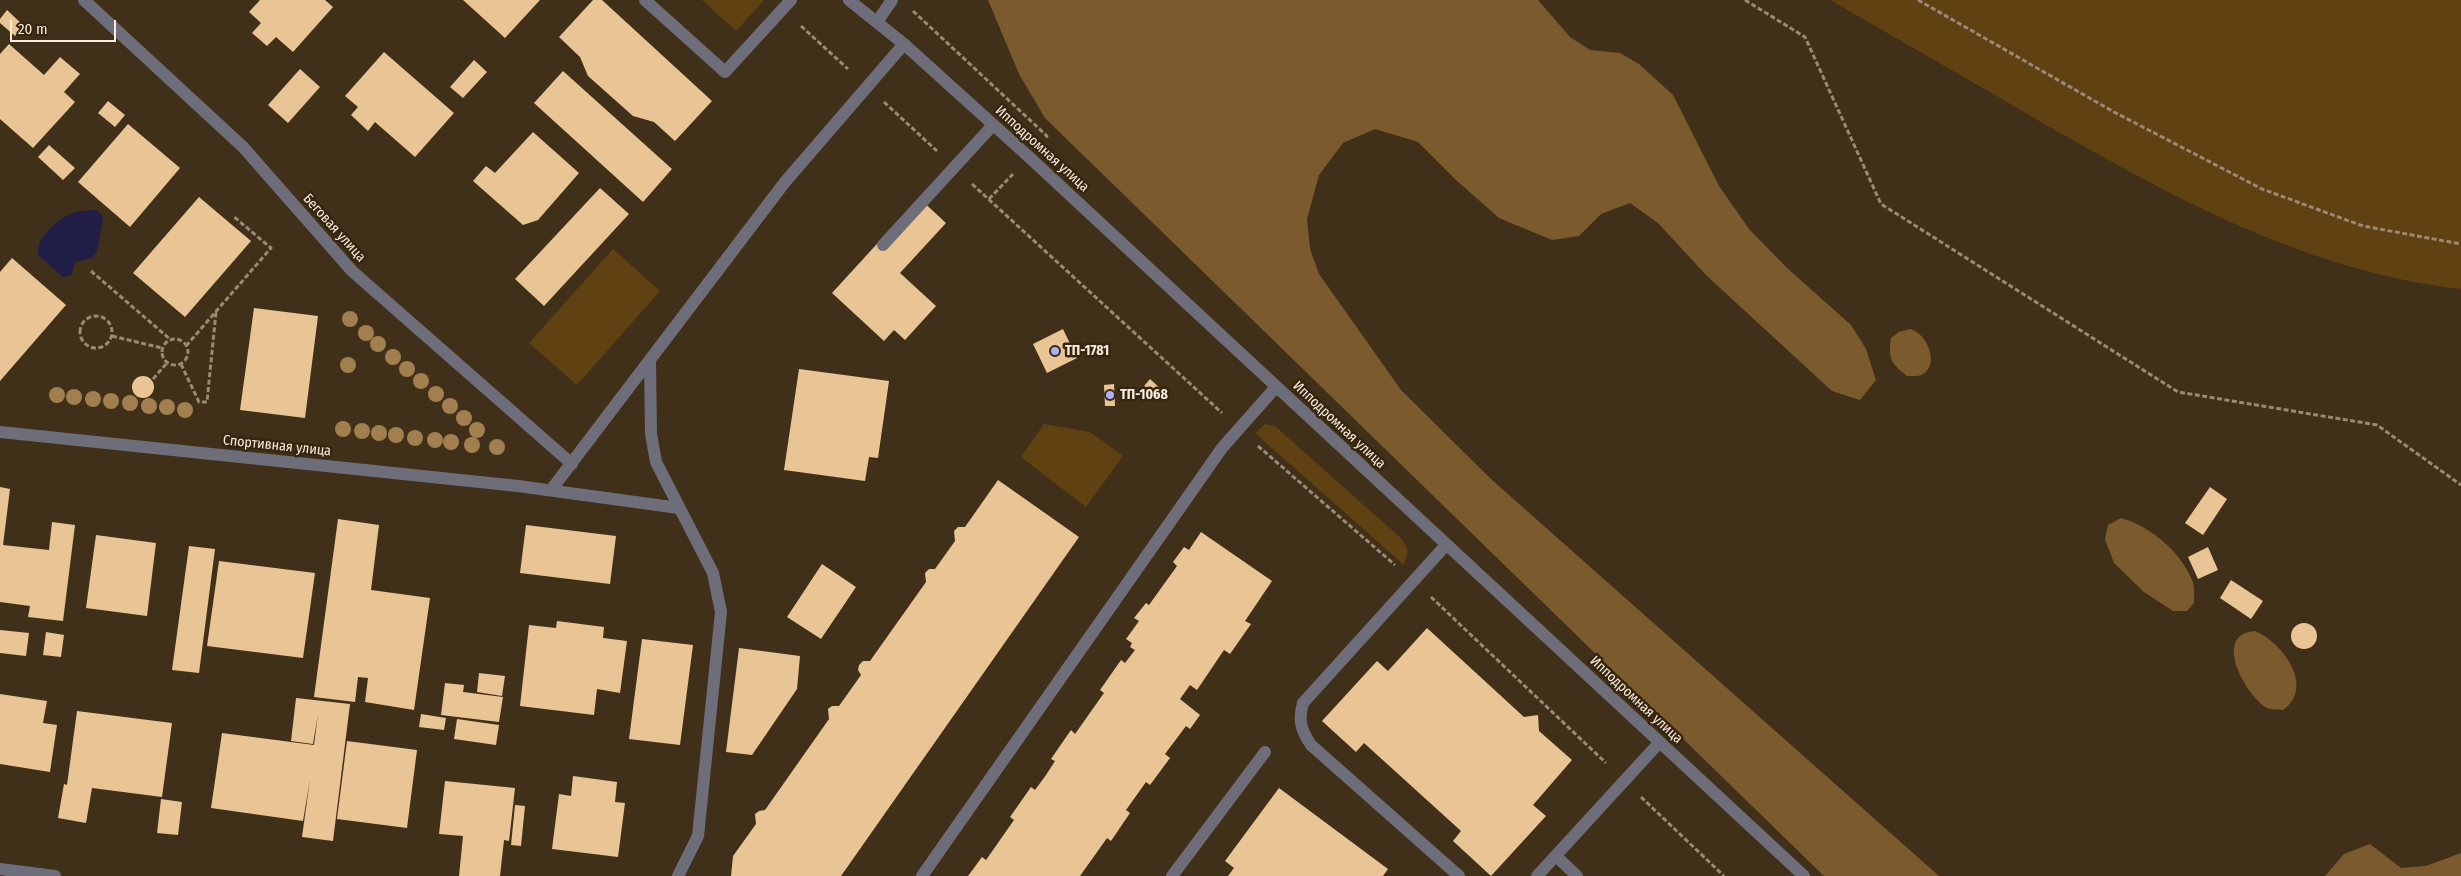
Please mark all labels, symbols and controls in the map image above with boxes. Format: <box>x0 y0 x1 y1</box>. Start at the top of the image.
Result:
scale bar <box>12 10 119 42</box>
text: 20 m <box>18 20 48 38</box>
street label: Ипподромная улица <box>992 102 1092 196</box>
street label: Беговая улица <box>299 191 369 265</box>
place label: ТП-1781 <box>1065 343 1109 359</box>
marker: ТП-1781 <box>1049 345 1061 357</box>
street label: Ипподромная улица <box>1289 378 1389 472</box>
place label: ТП-1068 <box>1120 387 1168 403</box>
marker: ТП-1068 <box>1104 389 1116 401</box>
street label: Спортивная улица <box>222 432 332 460</box>
street label: Ипподромная улица <box>1586 653 1686 747</box>

